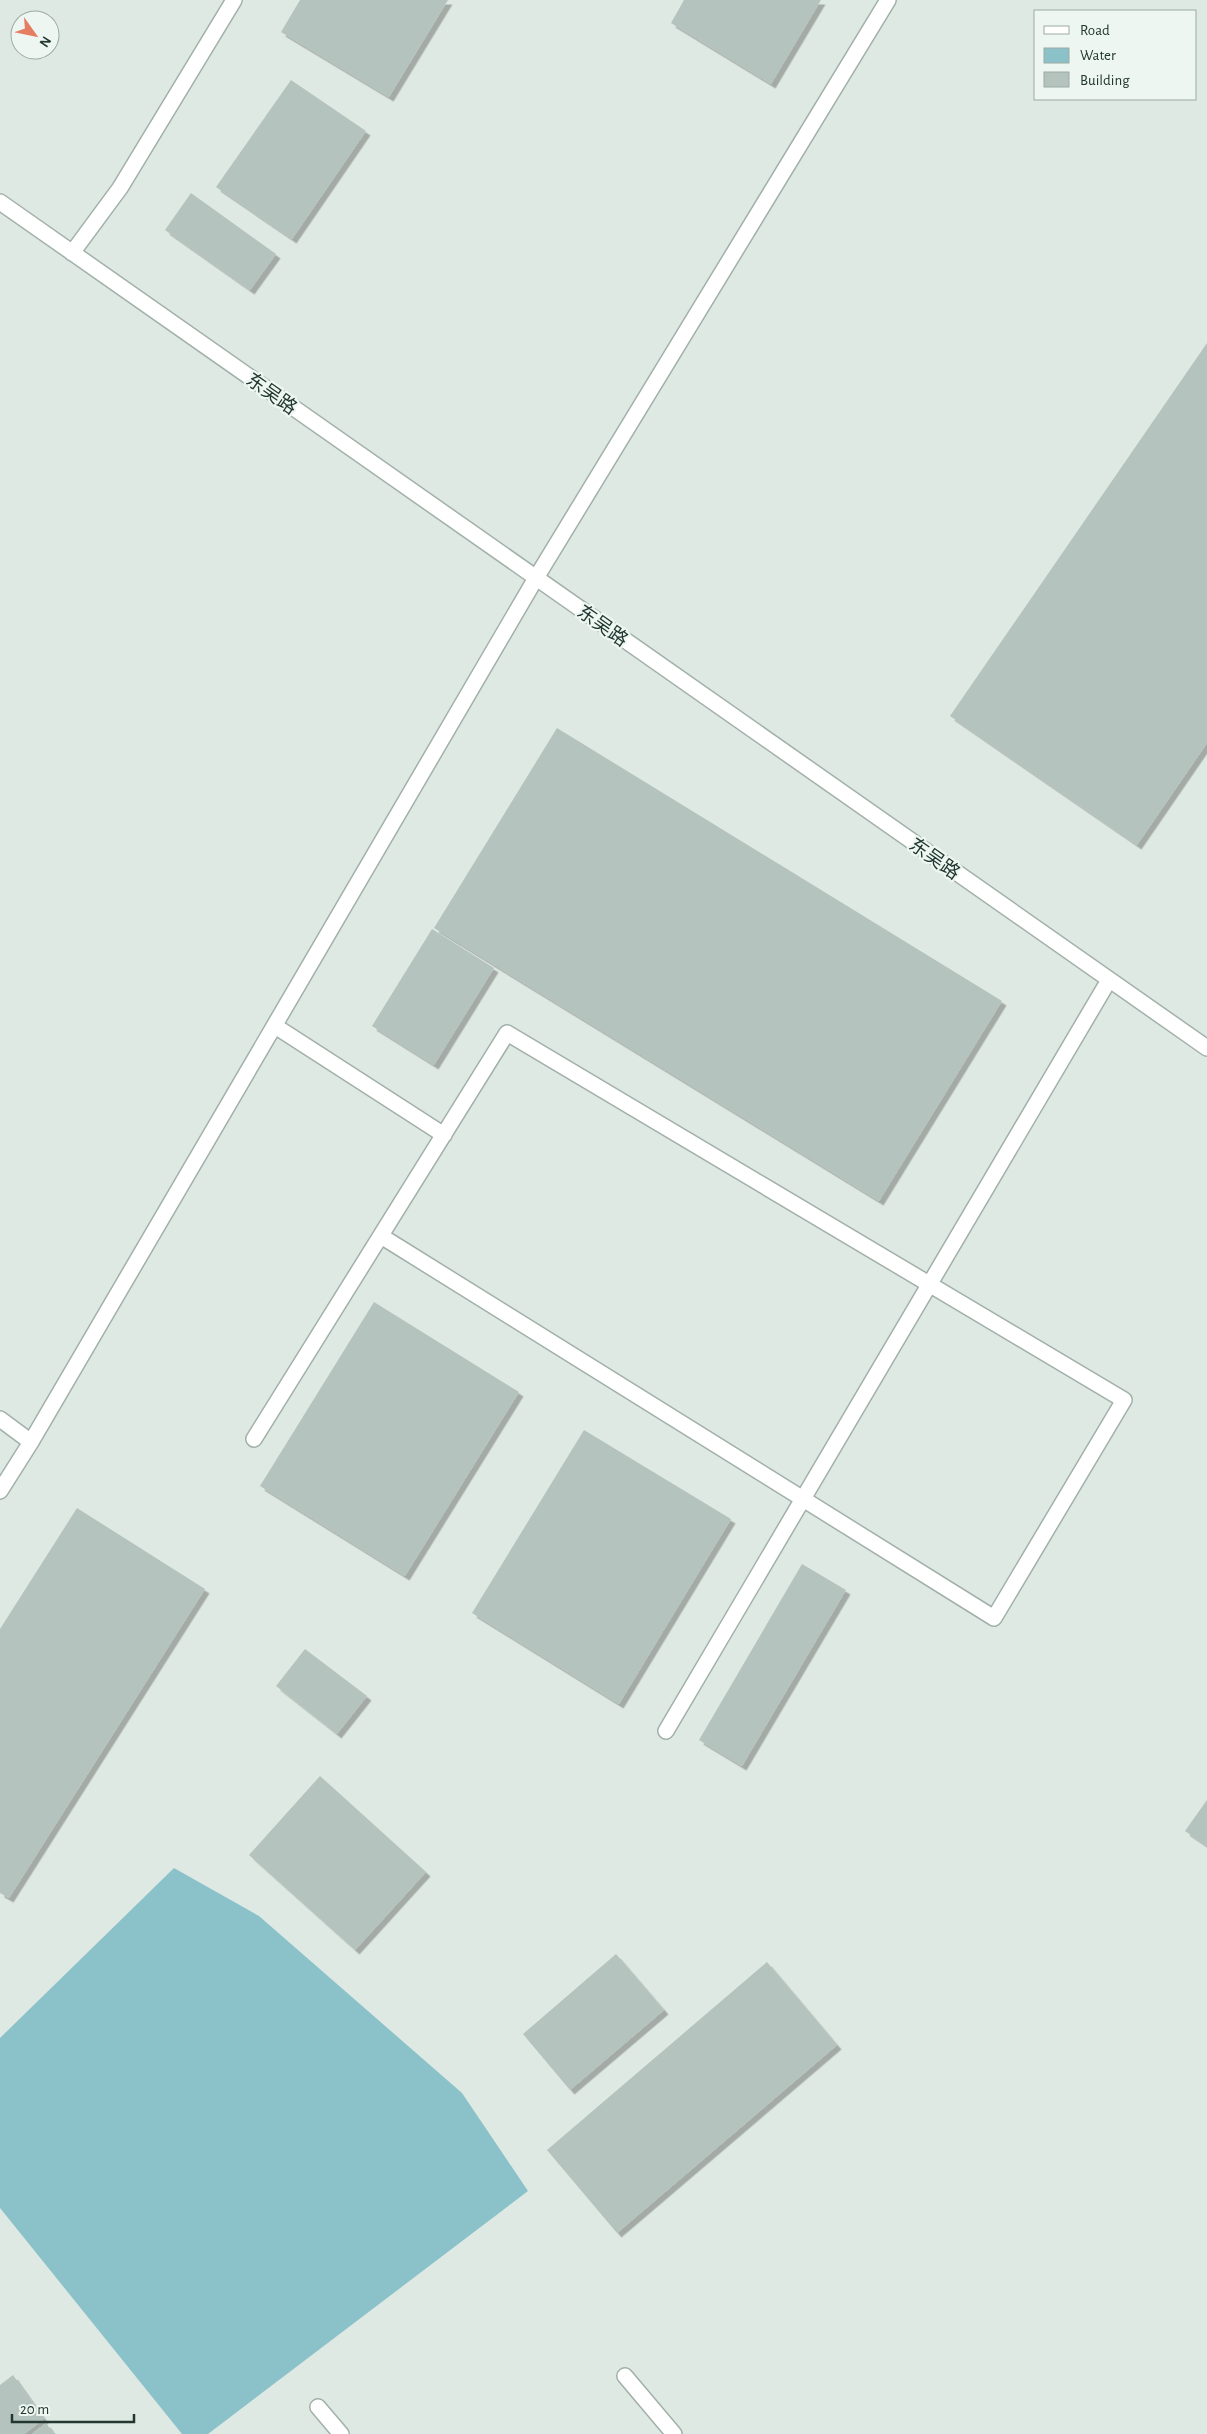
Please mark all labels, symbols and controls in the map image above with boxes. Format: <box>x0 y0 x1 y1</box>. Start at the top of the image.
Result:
north arrow <box>10 10 60 60</box>
legend <box>1034 10 1197 100</box>
text: Road <box>1080 23 1110 38</box>
text: N <box>37 34 54 49</box>
text: Water <box>1080 48 1116 63</box>
text: Building <box>1080 73 1130 88</box>
street label: 东吴路 <box>242 368 301 418</box>
street label: 东吴路 <box>573 600 632 650</box>
street label: 东吴路 <box>905 833 964 883</box>
scale bar <box>12 2392 135 2424</box>
text: 20 m <box>20 2402 49 2417</box>

